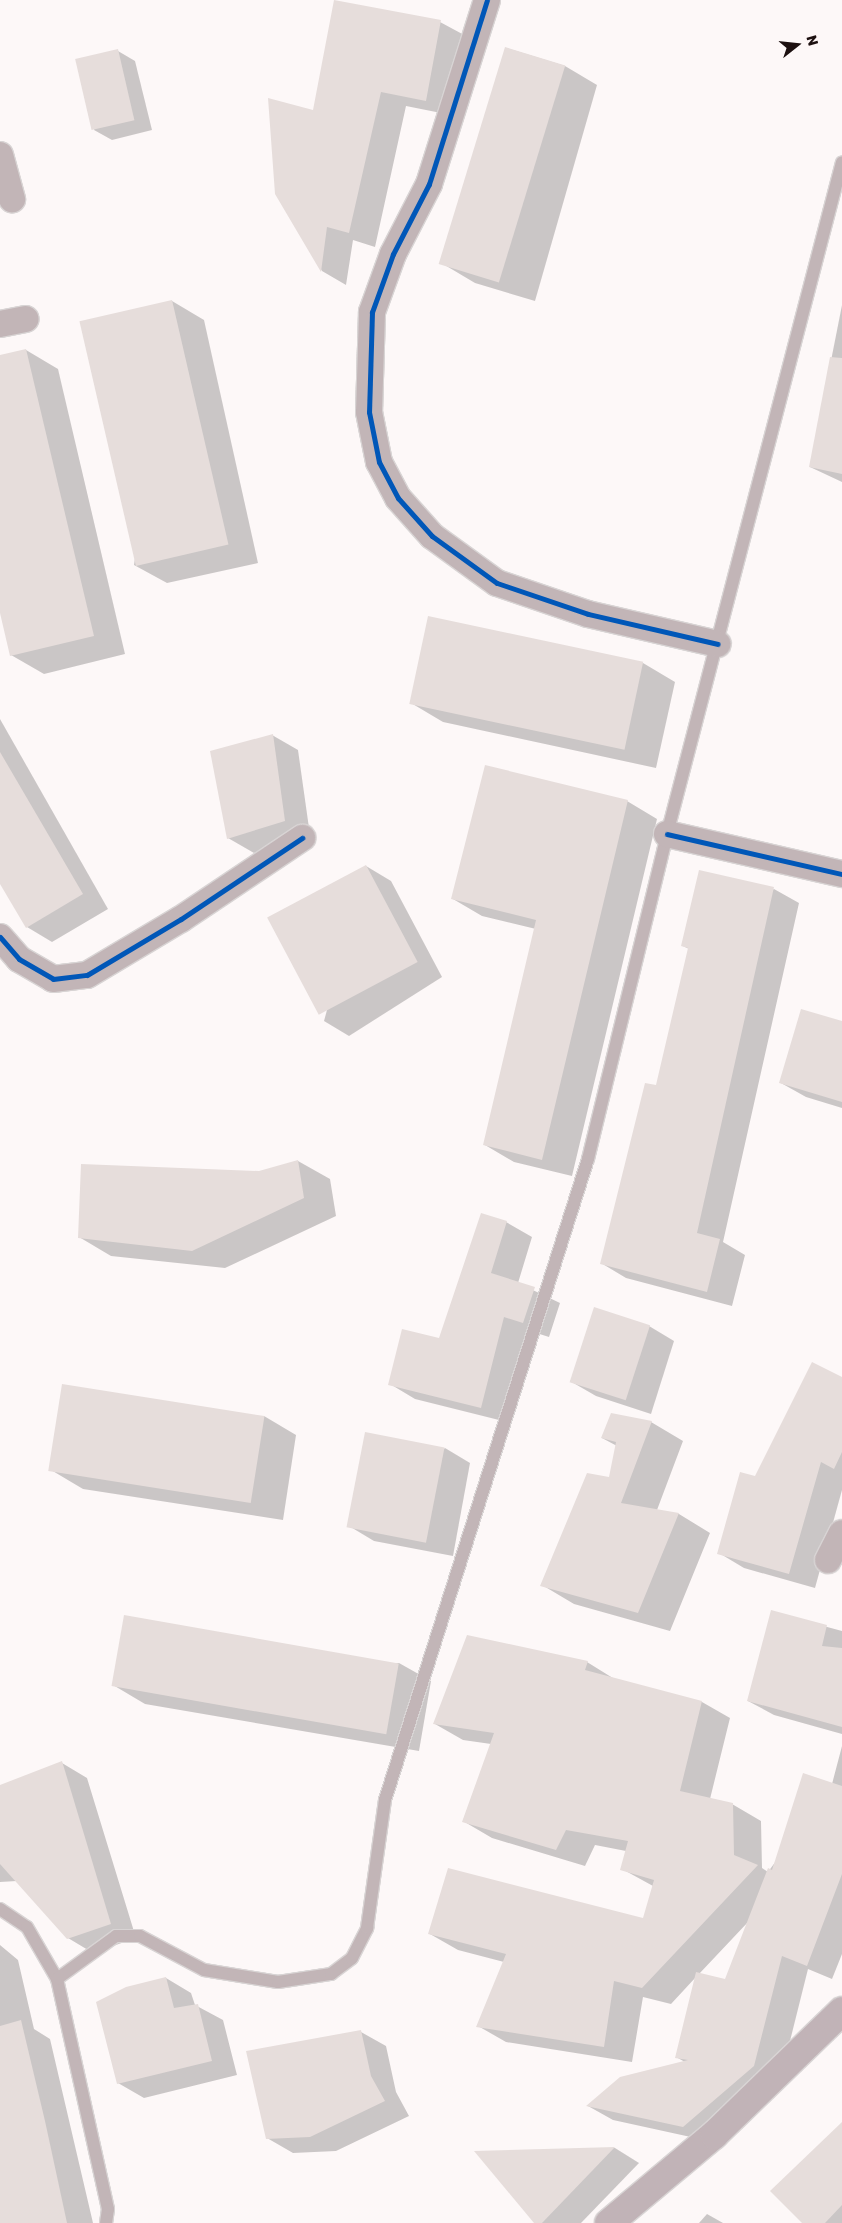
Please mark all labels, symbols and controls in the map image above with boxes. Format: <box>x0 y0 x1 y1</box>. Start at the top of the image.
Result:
north arrow <box>772 20 822 70</box>
text: N <box>802 34 821 48</box>

